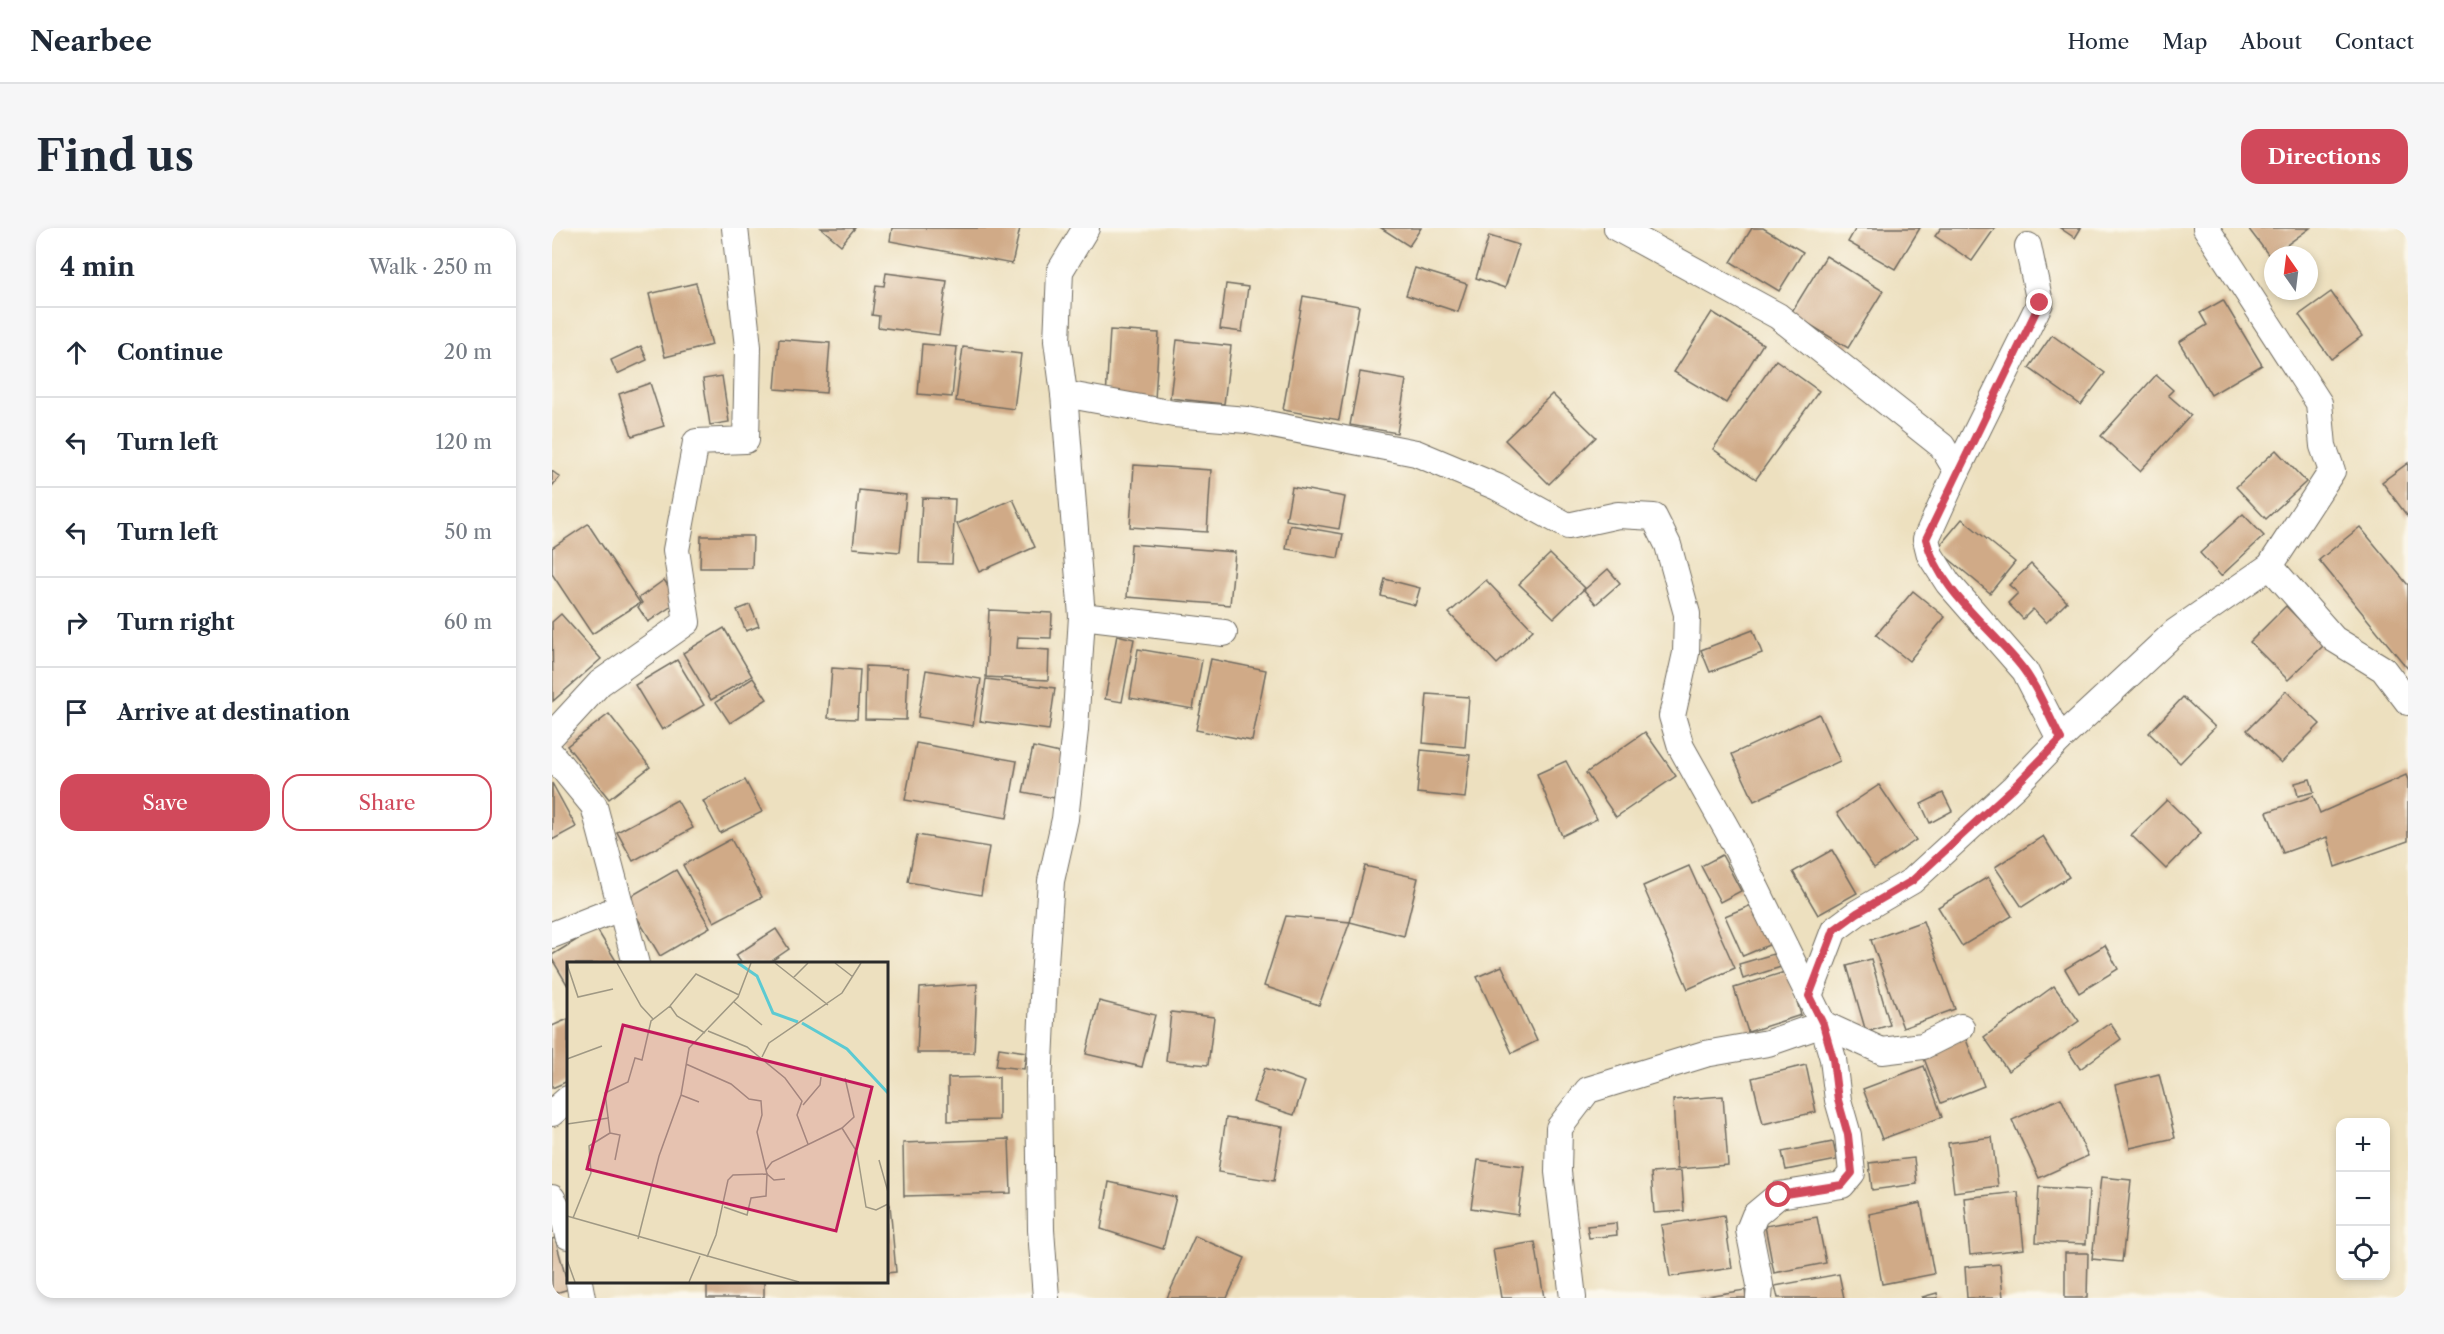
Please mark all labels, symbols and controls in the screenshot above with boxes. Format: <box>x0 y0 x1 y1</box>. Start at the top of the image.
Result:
text: Nearbee <box>30 24 152 58</box>
text: Home <box>2068 29 2129 54</box>
text: Map <box>2162 29 2207 54</box>
text: About <box>2240 29 2302 54</box>
text: Contact <box>2335 29 2414 54</box>
button: Directions <box>2241 129 2408 184</box>
text: Find us <box>36 130 194 182</box>
north arrow <box>2264 246 2318 300</box>
text: 4 min <box>60 251 135 283</box>
text: Walk · 250 m <box>369 255 492 279</box>
route end <box>2026 289 2052 315</box>
icon: ahead <box>60 336 93 369</box>
text: Continue <box>117 339 223 366</box>
text: 20 m <box>444 340 492 364</box>
icon: left <box>60 426 93 459</box>
text: Turn left <box>117 429 218 456</box>
text: 120 m <box>435 430 492 454</box>
icon: left <box>60 516 93 549</box>
text: Turn left <box>117 519 218 546</box>
text: 50 m <box>445 520 492 544</box>
icon: right <box>60 606 93 639</box>
text: Turn right <box>117 609 235 636</box>
text: 60 m <box>444 610 492 634</box>
icon: arrive <box>60 696 93 729</box>
text: Arrive at destination <box>117 699 350 726</box>
button: Save <box>60 774 270 831</box>
button: Share <box>282 774 492 831</box>
inset map <box>567 962 888 1283</box>
map controls <box>2336 1118 2390 1280</box>
button: + <box>2336 1118 2390 1172</box>
button: − <box>2336 1172 2390 1226</box>
route start <box>1765 1181 1791 1207</box>
button: locate <box>2336 1226 2390 1280</box>

